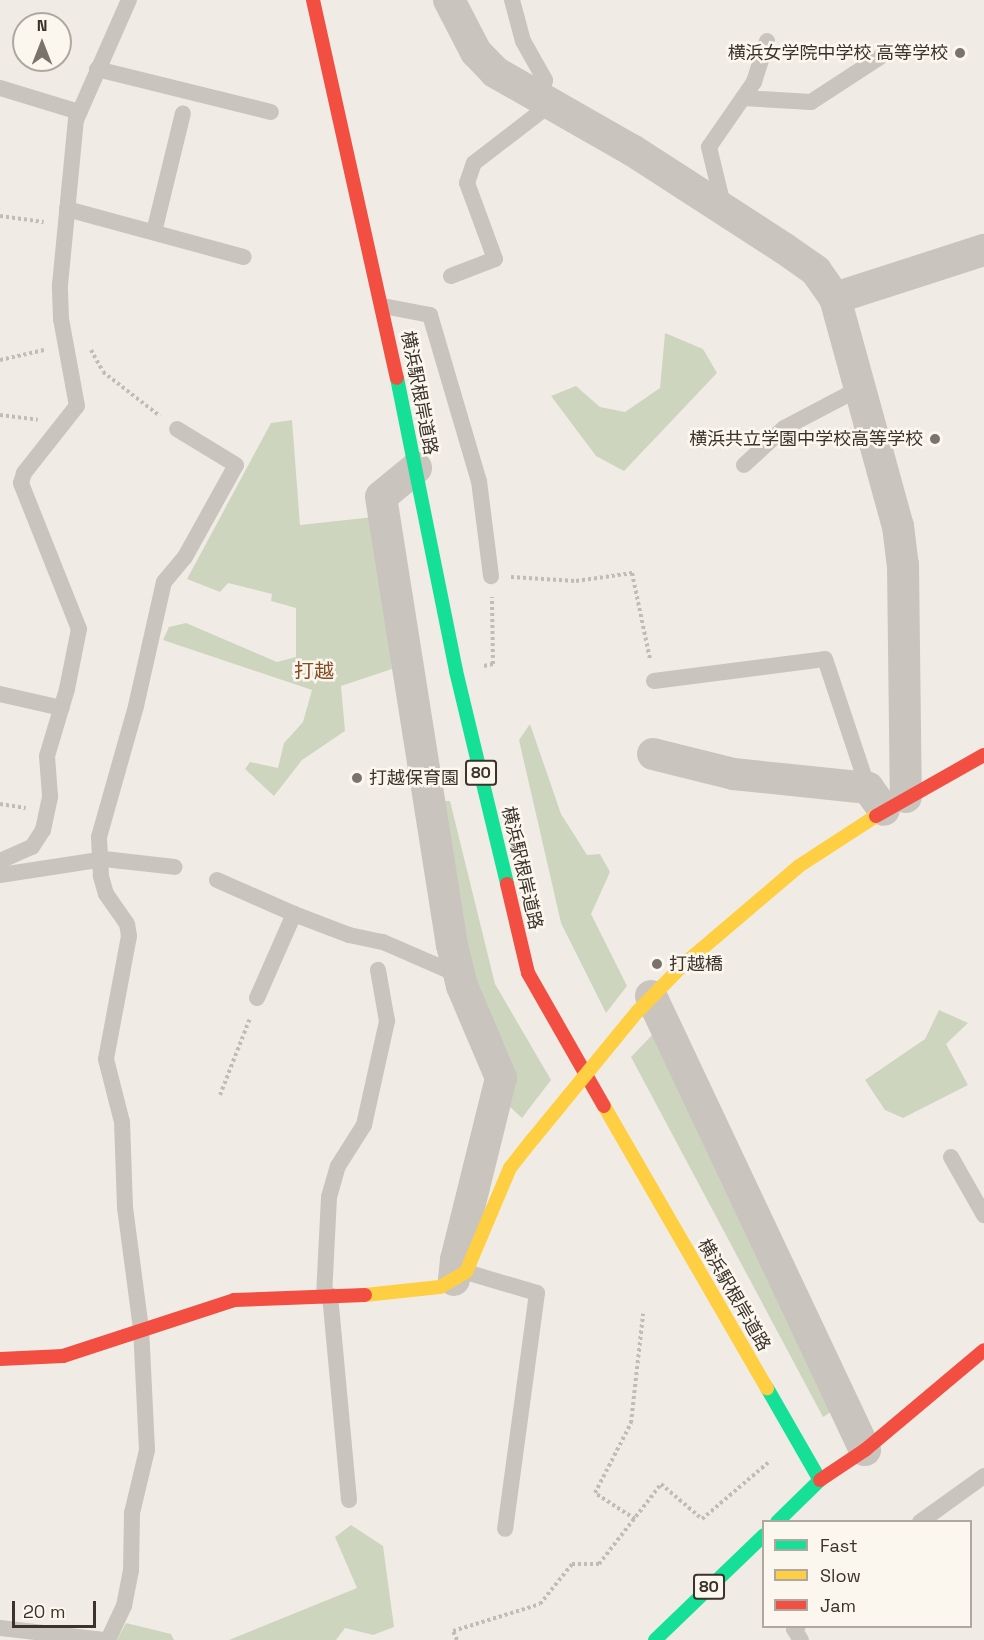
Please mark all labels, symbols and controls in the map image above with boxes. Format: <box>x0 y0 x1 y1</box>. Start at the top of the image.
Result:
north arrow <box>12 12 72 72</box>
text: N <box>37 15 47 36</box>
place label: 横浜女学院中学校 高等学校 <box>727 42 948 64</box>
marker: 横浜女学院中学校 高等学校 <box>953 46 967 60</box>
street label: 横浜駅根岸道路 <box>396 329 442 457</box>
place label: 横浜共立学園中学校高等学校 <box>689 428 923 450</box>
marker: 横浜共立学園中学校高等学校 <box>928 432 942 446</box>
district label: 打越 <box>294 659 334 683</box>
road number: 80 <box>464 760 498 786</box>
place label: 打越保育園 <box>369 767 459 789</box>
marker: 打越保育園 <box>350 771 364 785</box>
street label: 横浜駅根岸道路 <box>497 804 547 932</box>
place label: 打越橋 <box>669 953 723 975</box>
marker: 打越橋 <box>650 957 664 971</box>
street label: 横浜駅根岸道路 <box>693 1235 775 1355</box>
legend <box>762 1520 972 1628</box>
text: Fast <box>820 1534 857 1557</box>
text: Slow <box>820 1564 861 1587</box>
road number: 80 <box>692 1574 726 1600</box>
scale bar <box>15 1589 99 1627</box>
text: Jam <box>820 1594 856 1617</box>
text: 20 m <box>23 1600 66 1623</box>

